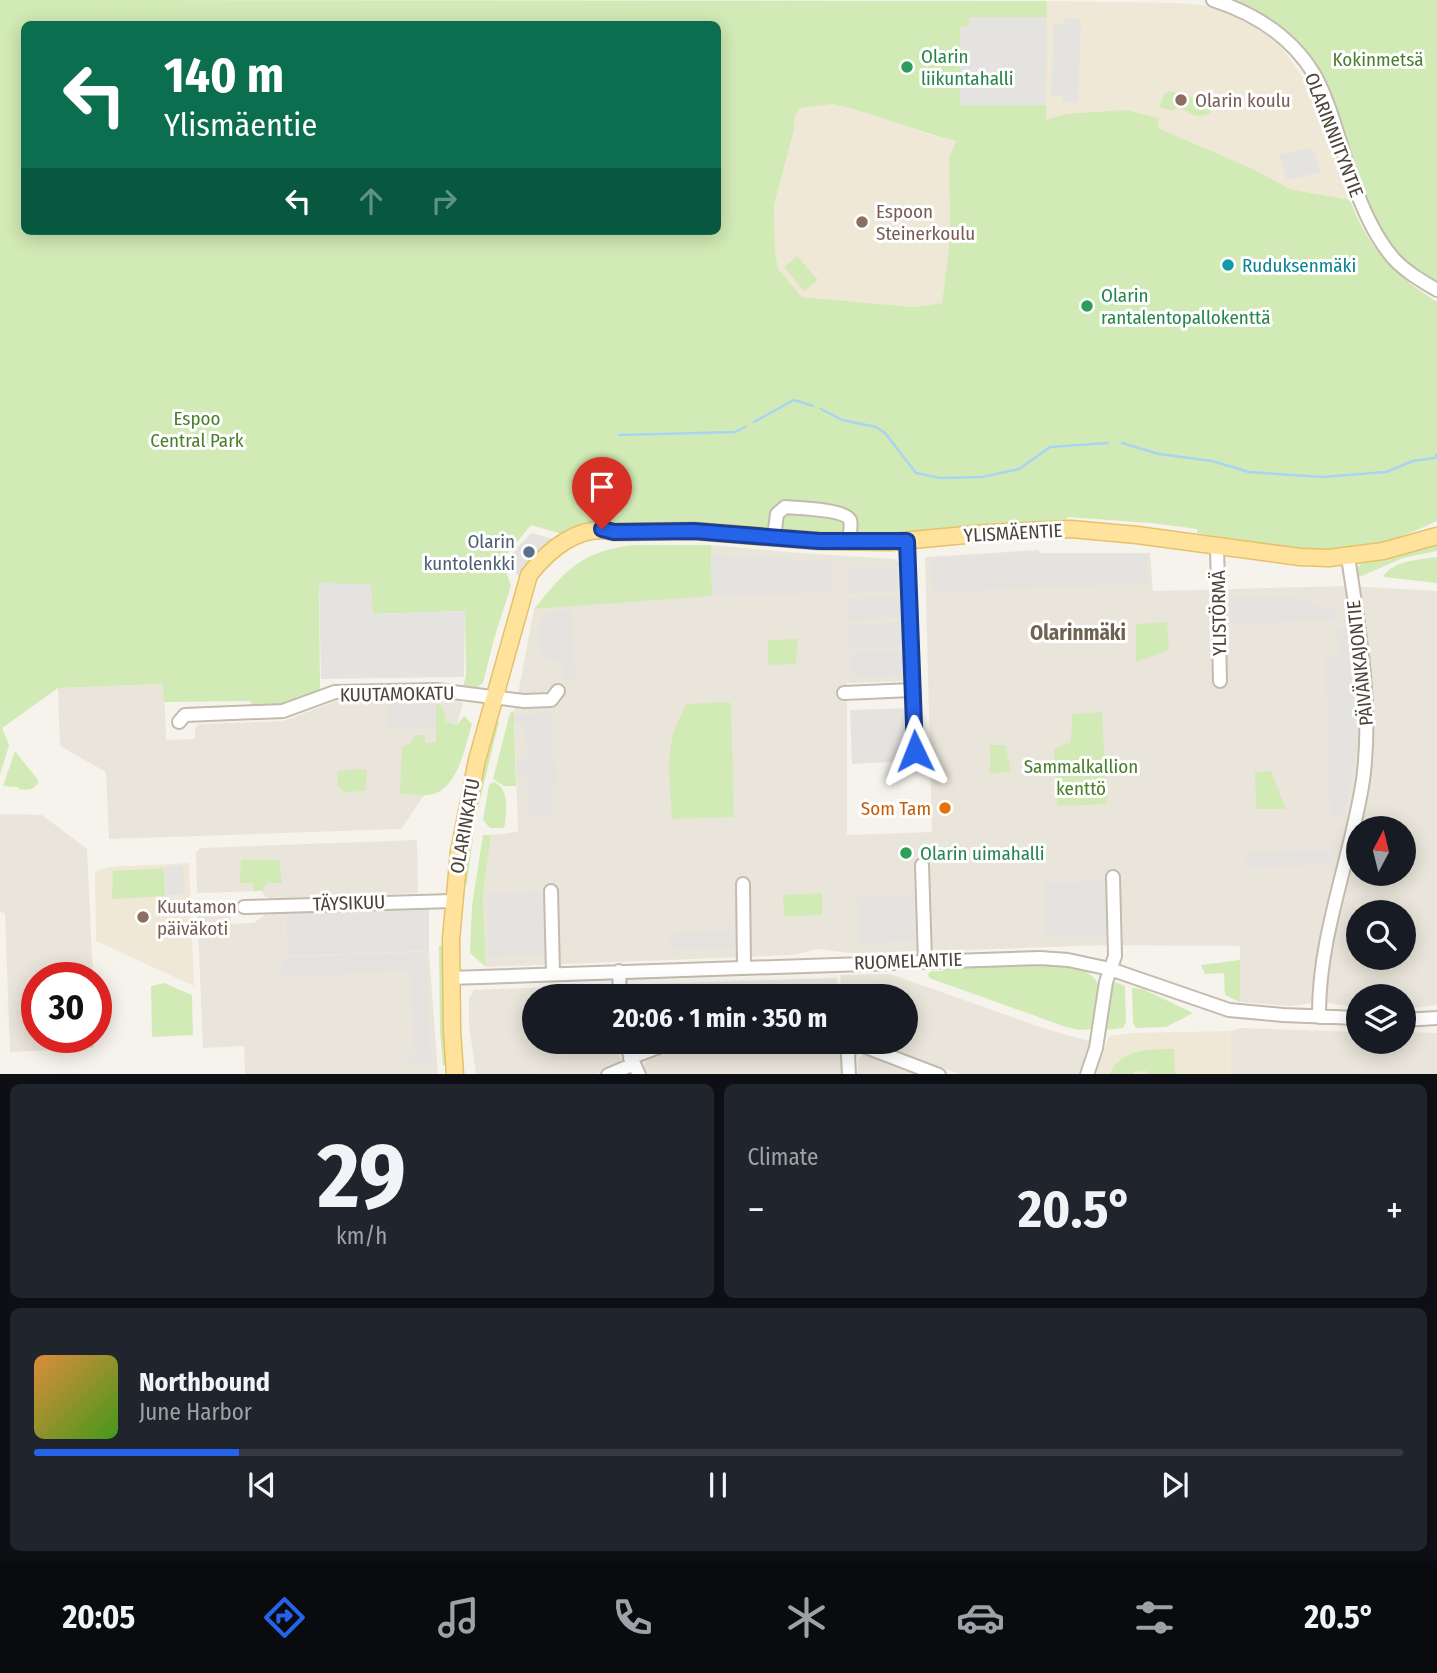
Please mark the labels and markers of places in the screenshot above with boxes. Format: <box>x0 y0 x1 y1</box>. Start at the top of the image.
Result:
place label: Olarin liikuntahalli <box>921 45 1014 90</box>
marker: Olarin liikuntahalli <box>899 59 915 75</box>
place label: Olarin koulu <box>1195 89 1291 112</box>
marker: Olarin koulu <box>1173 92 1189 108</box>
place label: Espoon Steinerkoulu <box>876 200 975 245</box>
marker: Espoon Steinerkoulu <box>854 214 870 230</box>
place label: Ruduksenmäki <box>1242 254 1356 277</box>
marker: Ruduksenmäki <box>1220 257 1236 273</box>
place label: Olarin rantalentopallokenttä <box>1101 284 1270 329</box>
marker: Olarin rantalentopallokenttä <box>1079 298 1095 314</box>
pin <box>572 457 632 529</box>
place label: Olarin kuntolenkki <box>424 530 515 575</box>
marker: Olarin kuntolenkki <box>521 544 537 560</box>
place label: Som Tam <box>861 797 931 820</box>
marker: Som Tam <box>937 800 953 816</box>
place label: Olarin uimahalli <box>920 842 1045 865</box>
marker: Olarin uimahalli <box>898 845 914 861</box>
place label: Kuutamon päiväkoti <box>157 895 237 940</box>
marker: Kuutamon päiväkoti <box>135 909 151 925</box>

